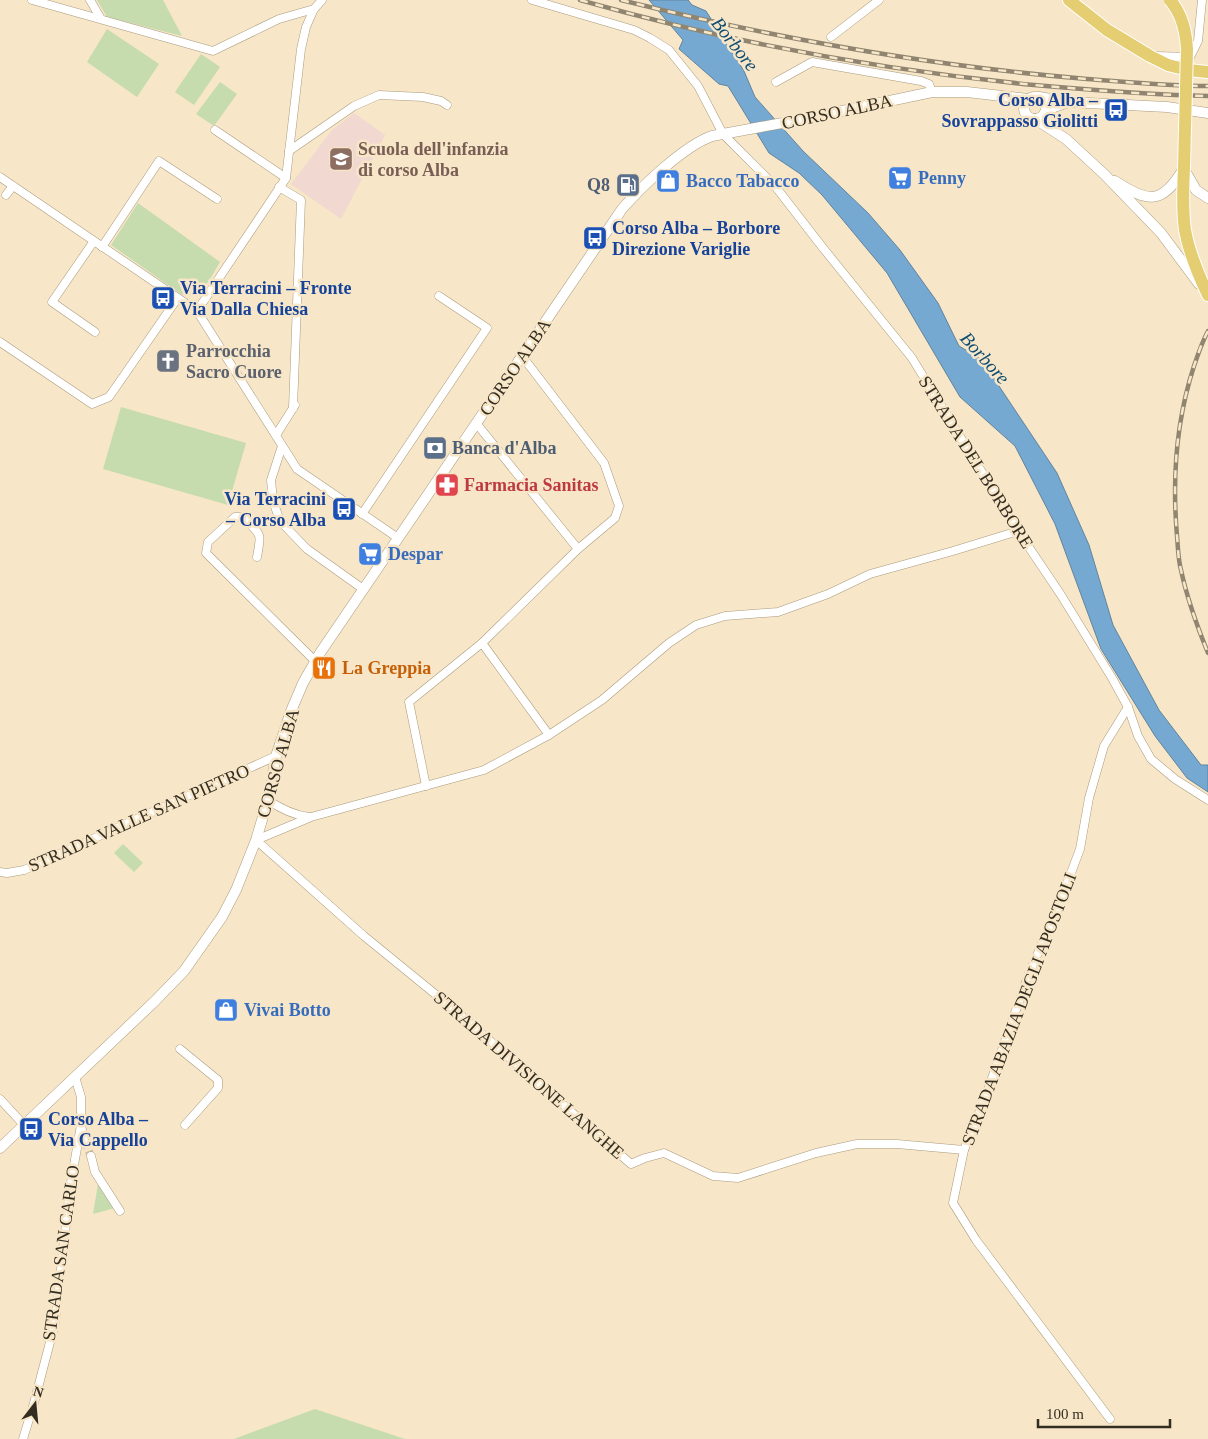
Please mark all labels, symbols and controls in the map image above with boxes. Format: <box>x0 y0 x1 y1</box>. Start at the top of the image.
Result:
water label: Borbore <box>707 13 763 75</box>
place label: Corso Alba – Sovrappasso Giolitti <box>941 90 1099 131</box>
street label: CORSO ALBA <box>780 91 894 133</box>
bus stop icon: Corso Alba – Sovrappasso Giolitti <box>1103 97 1129 123</box>
place label: Scuola dell'infanzia di corso Alba <box>358 139 509 180</box>
school or university icon: Scuola dell'infanzia di corso Alba <box>328 146 354 172</box>
supermarket icon: Penny <box>887 165 913 191</box>
shop icon: Bacco Tabacco <box>655 168 681 194</box>
place label: Penny <box>918 168 966 188</box>
place label: Bacco Tabacco <box>686 171 800 191</box>
fuel station icon: Q8 <box>615 172 641 198</box>
place label: Q8 <box>587 175 610 195</box>
place label: Corso Alba – Borbore Direzione Variglie <box>612 218 780 259</box>
bus stop icon: Corso Alba – Borbore Direzione Variglie <box>582 225 608 251</box>
place label: Via Terracini – Fronte Via Dalla Chiesa <box>180 278 351 319</box>
bus stop icon: Via Terracini – Fronte Via Dalla Chiesa <box>150 285 176 311</box>
street label: CORSO ALBA <box>475 315 555 419</box>
water label: Borbore <box>956 328 1014 388</box>
place label: Parrocchia Sacro Cuore <box>186 341 282 382</box>
church icon: Parrocchia Sacro Cuore <box>155 348 181 374</box>
street label: STRADA DEL BORBORE <box>915 372 1037 552</box>
bank icon: Banca d'Alba <box>422 435 448 461</box>
place label: Banca d'Alba <box>452 438 557 458</box>
pharmacy icon: Farmacia Sanitas <box>434 472 460 498</box>
place label: Farmacia Sanitas <box>464 475 599 495</box>
place label: Via Terracini – Corso Alba <box>224 489 326 530</box>
bus stop icon: Via Terracini – Corso Alba <box>331 496 357 522</box>
supermarket icon: Despar <box>357 541 383 567</box>
place label: Despar <box>388 544 443 564</box>
restaurant icon: La Greppia <box>311 655 337 681</box>
place label: La Greppia <box>342 658 431 678</box>
street label: CORSO ALBA <box>253 706 303 820</box>
street label: STRADA VALLE SAN PIETRO <box>25 760 253 876</box>
street label: STRADA ABAZIA DEGLI APOSTOLI <box>958 870 1080 1148</box>
street label: STRADA DIVISIONE LANGHE <box>430 987 628 1163</box>
shop icon: Vivai Botto <box>213 997 239 1023</box>
place label: Vivai Botto <box>244 1000 331 1020</box>
place label: Corso Alba – Via Cappello <box>48 1109 149 1150</box>
bus stop icon: Corso Alba – Via Cappello <box>18 1116 44 1142</box>
street label: STRADA SAN CARLO <box>39 1164 83 1342</box>
north arrow <box>10 1379 60 1429</box>
text: N <box>32 1383 45 1401</box>
scale bar <box>1038 1396 1170 1428</box>
text: 100 m <box>1046 1406 1084 1422</box>

